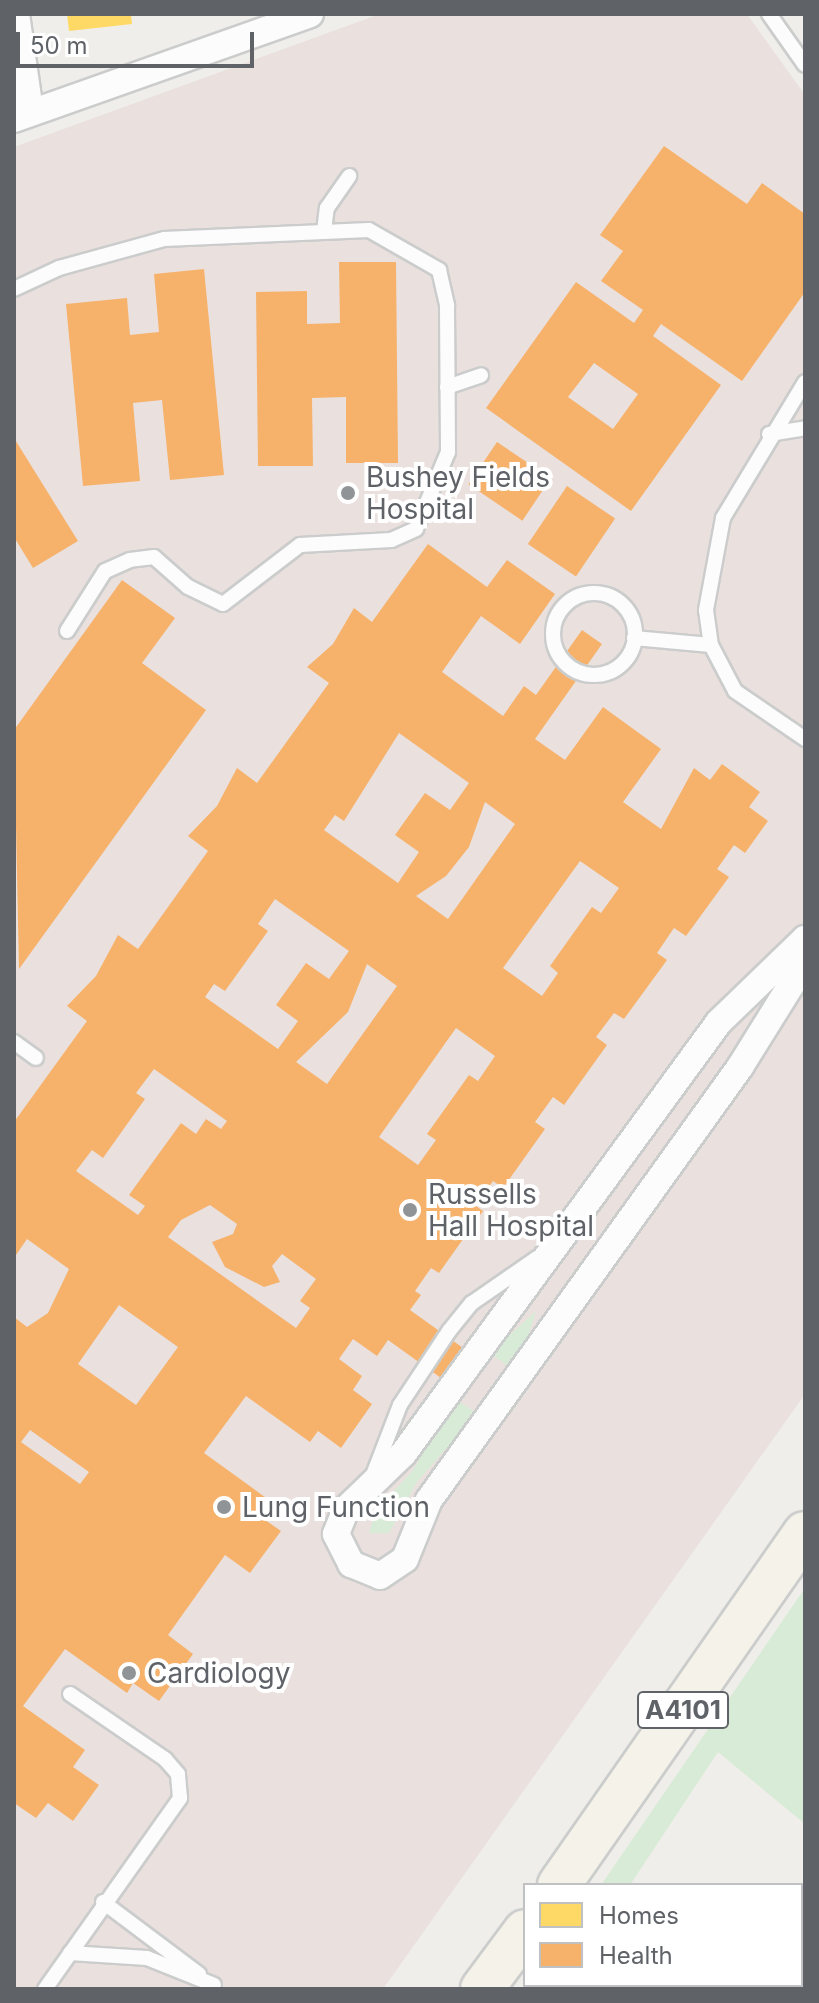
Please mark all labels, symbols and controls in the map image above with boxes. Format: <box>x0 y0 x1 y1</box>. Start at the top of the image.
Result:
scale bar <box>20 16 258 66</box>
text: 50 m <box>30 31 88 60</box>
place label: Bushey Fields Hospital <box>366 460 550 526</box>
marker: Bushey Fields Hospital <box>337 482 359 504</box>
place label: Russells Hall Hospital <box>428 1177 594 1243</box>
marker: Russells Hall Hospital <box>399 1199 421 1221</box>
place label: Lung Function <box>242 1490 430 1524</box>
marker: Lung Function <box>213 1496 235 1518</box>
place label: Cardiology <box>147 1656 290 1690</box>
marker: Cardiology <box>118 1662 140 1684</box>
road number: A4101 <box>637 1688 729 1732</box>
legend <box>523 1883 803 1987</box>
text: Homes <box>599 1901 679 1930</box>
text: Health <box>599 1941 673 1970</box>

